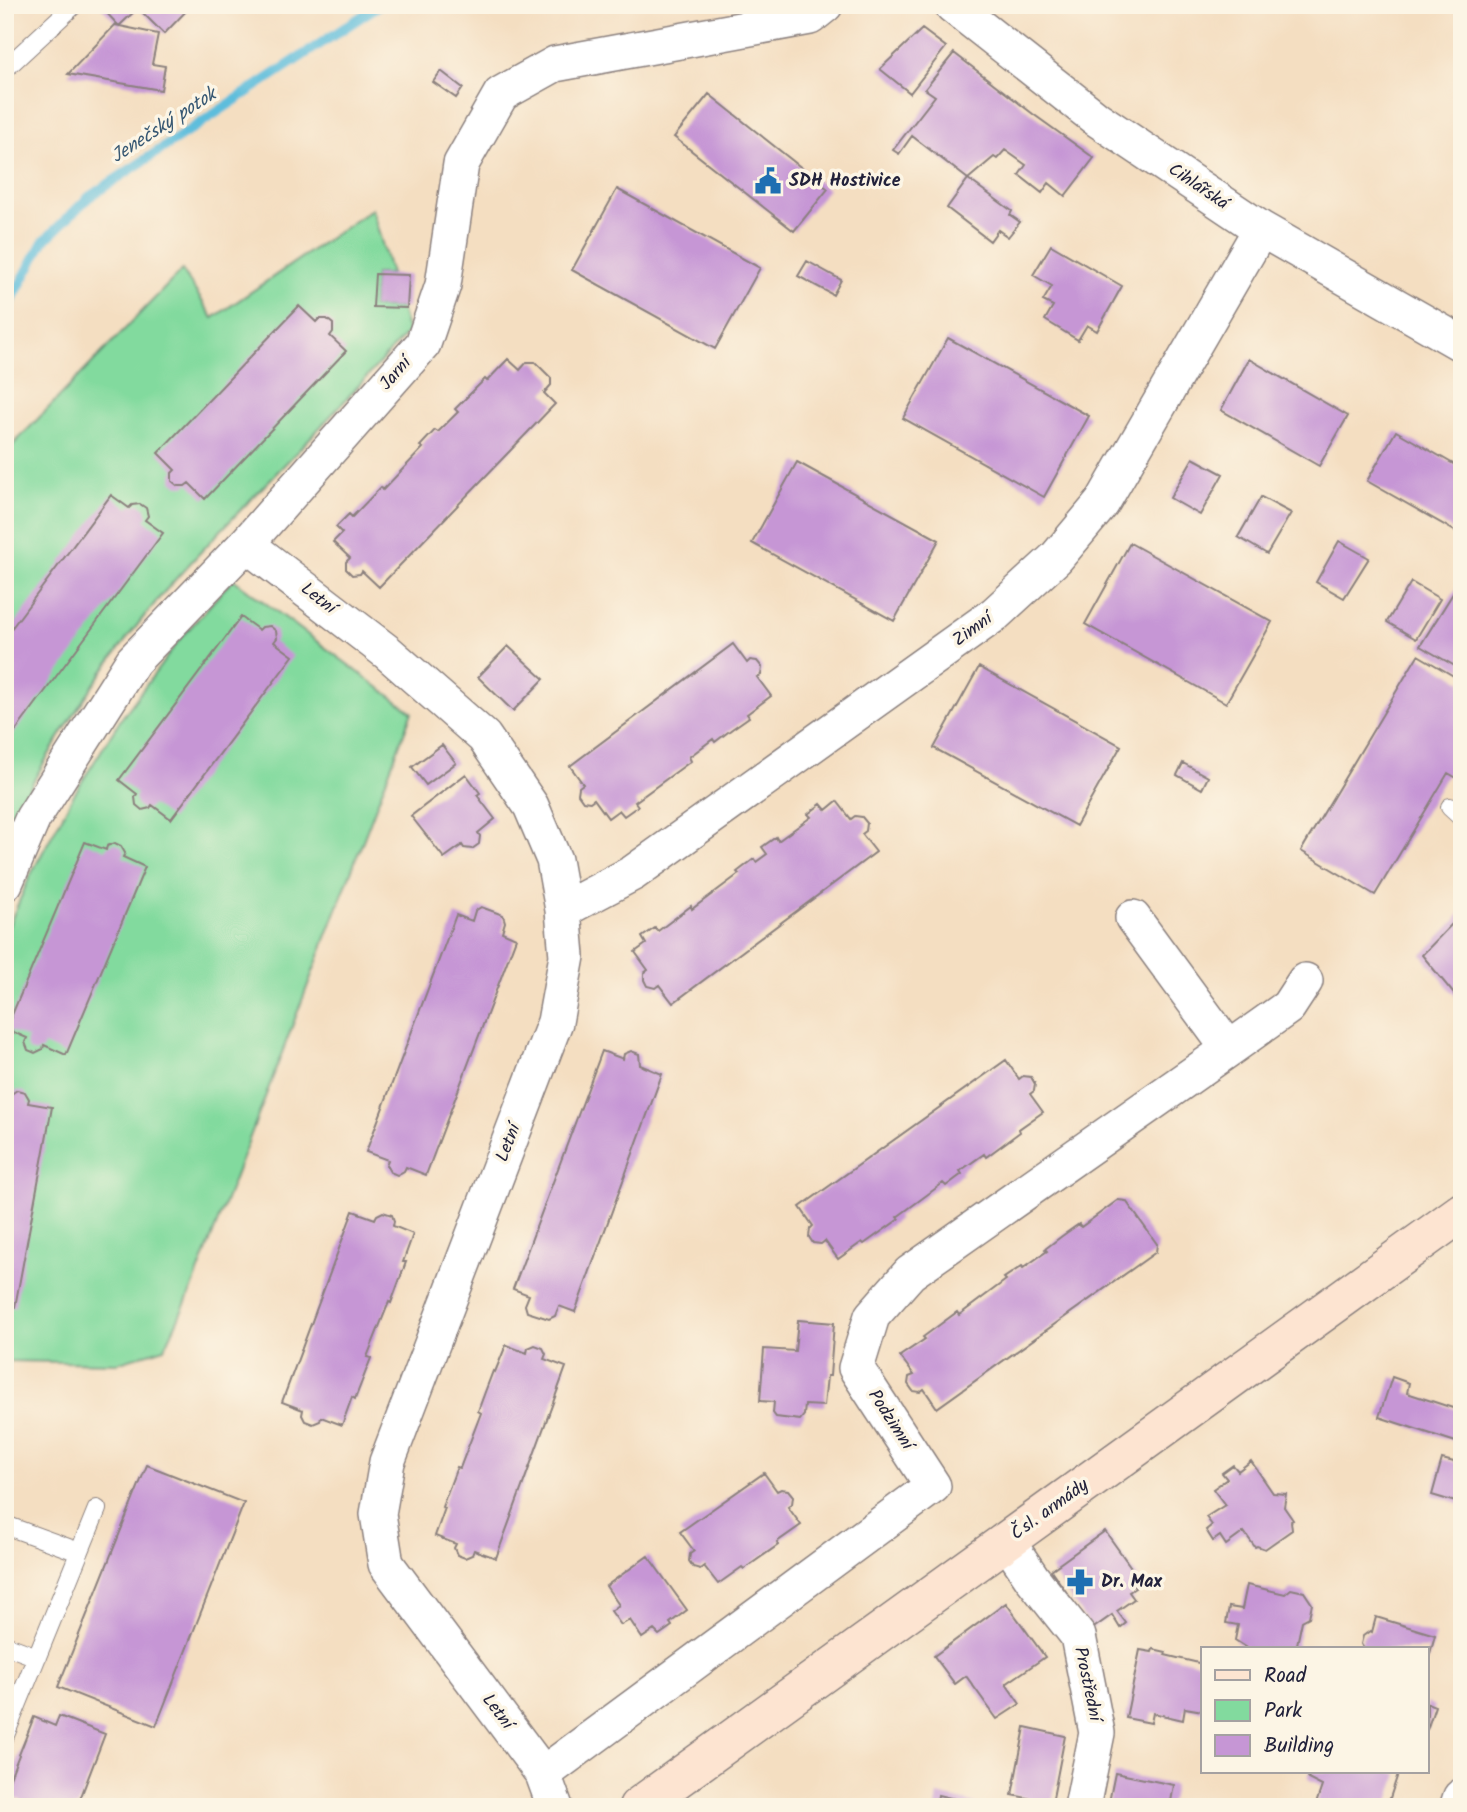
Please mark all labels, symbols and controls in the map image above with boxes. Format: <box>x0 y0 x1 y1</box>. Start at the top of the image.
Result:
water label: Jenečský potok <box>105 79 225 171</box>
street label: Cihlářská <box>1162 156 1236 219</box>
public building icon: SDH Hostivice <box>753 166 783 196</box>
place label: SDH Hostivice <box>789 167 901 196</box>
street label: Jarní <box>373 349 421 397</box>
street label: Letní <box>294 576 344 624</box>
street label: Zimní <box>947 604 1001 655</box>
street label: Letní <box>489 1117 530 1166</box>
street label: Podzimní <box>860 1384 922 1458</box>
street label: Čsl. armády <box>1005 1471 1096 1548</box>
pharmacy icon: Dr. Max <box>1065 1567 1095 1597</box>
place label: Dr. Max <box>1101 1568 1162 1597</box>
street label: Prostřední <box>1065 1644 1110 1726</box>
legend <box>1201 1647 1428 1773</box>
text: Road <box>1264 1660 1307 1693</box>
street label: Letní <box>474 1688 522 1738</box>
text: Park <box>1264 1695 1302 1728</box>
text: Building <box>1264 1730 1334 1763</box>

